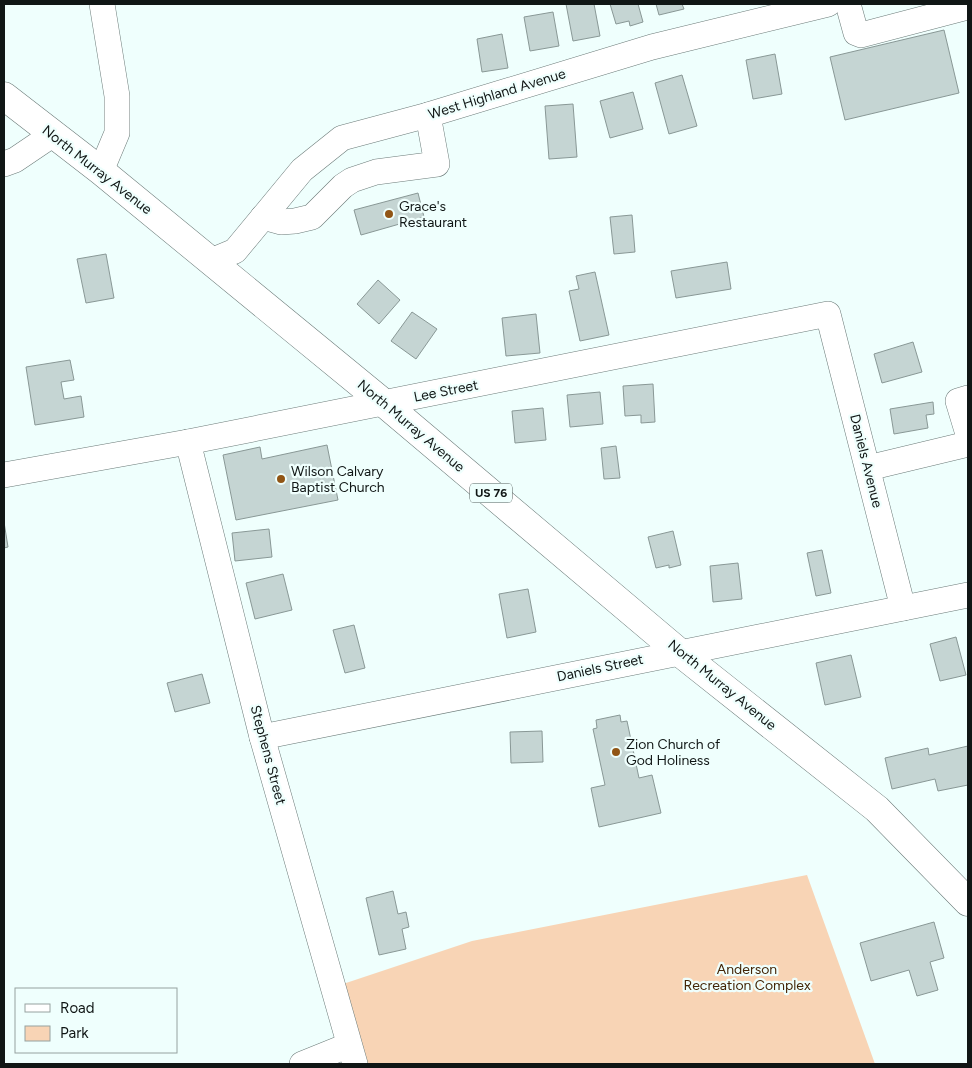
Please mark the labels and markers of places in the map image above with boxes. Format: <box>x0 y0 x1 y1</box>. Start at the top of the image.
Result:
place label: Grace's Restaurant <box>399 198 467 231</box>
marker: Grace's Restaurant <box>383 208 395 220</box>
place label: Wilson Calvary Baptist Church <box>291 463 385 496</box>
marker: Wilson Calvary Baptist Church <box>275 473 287 485</box>
place label: Zion Church of God Holiness <box>626 736 721 769</box>
marker: Zion Church of God Holiness <box>610 746 622 758</box>

